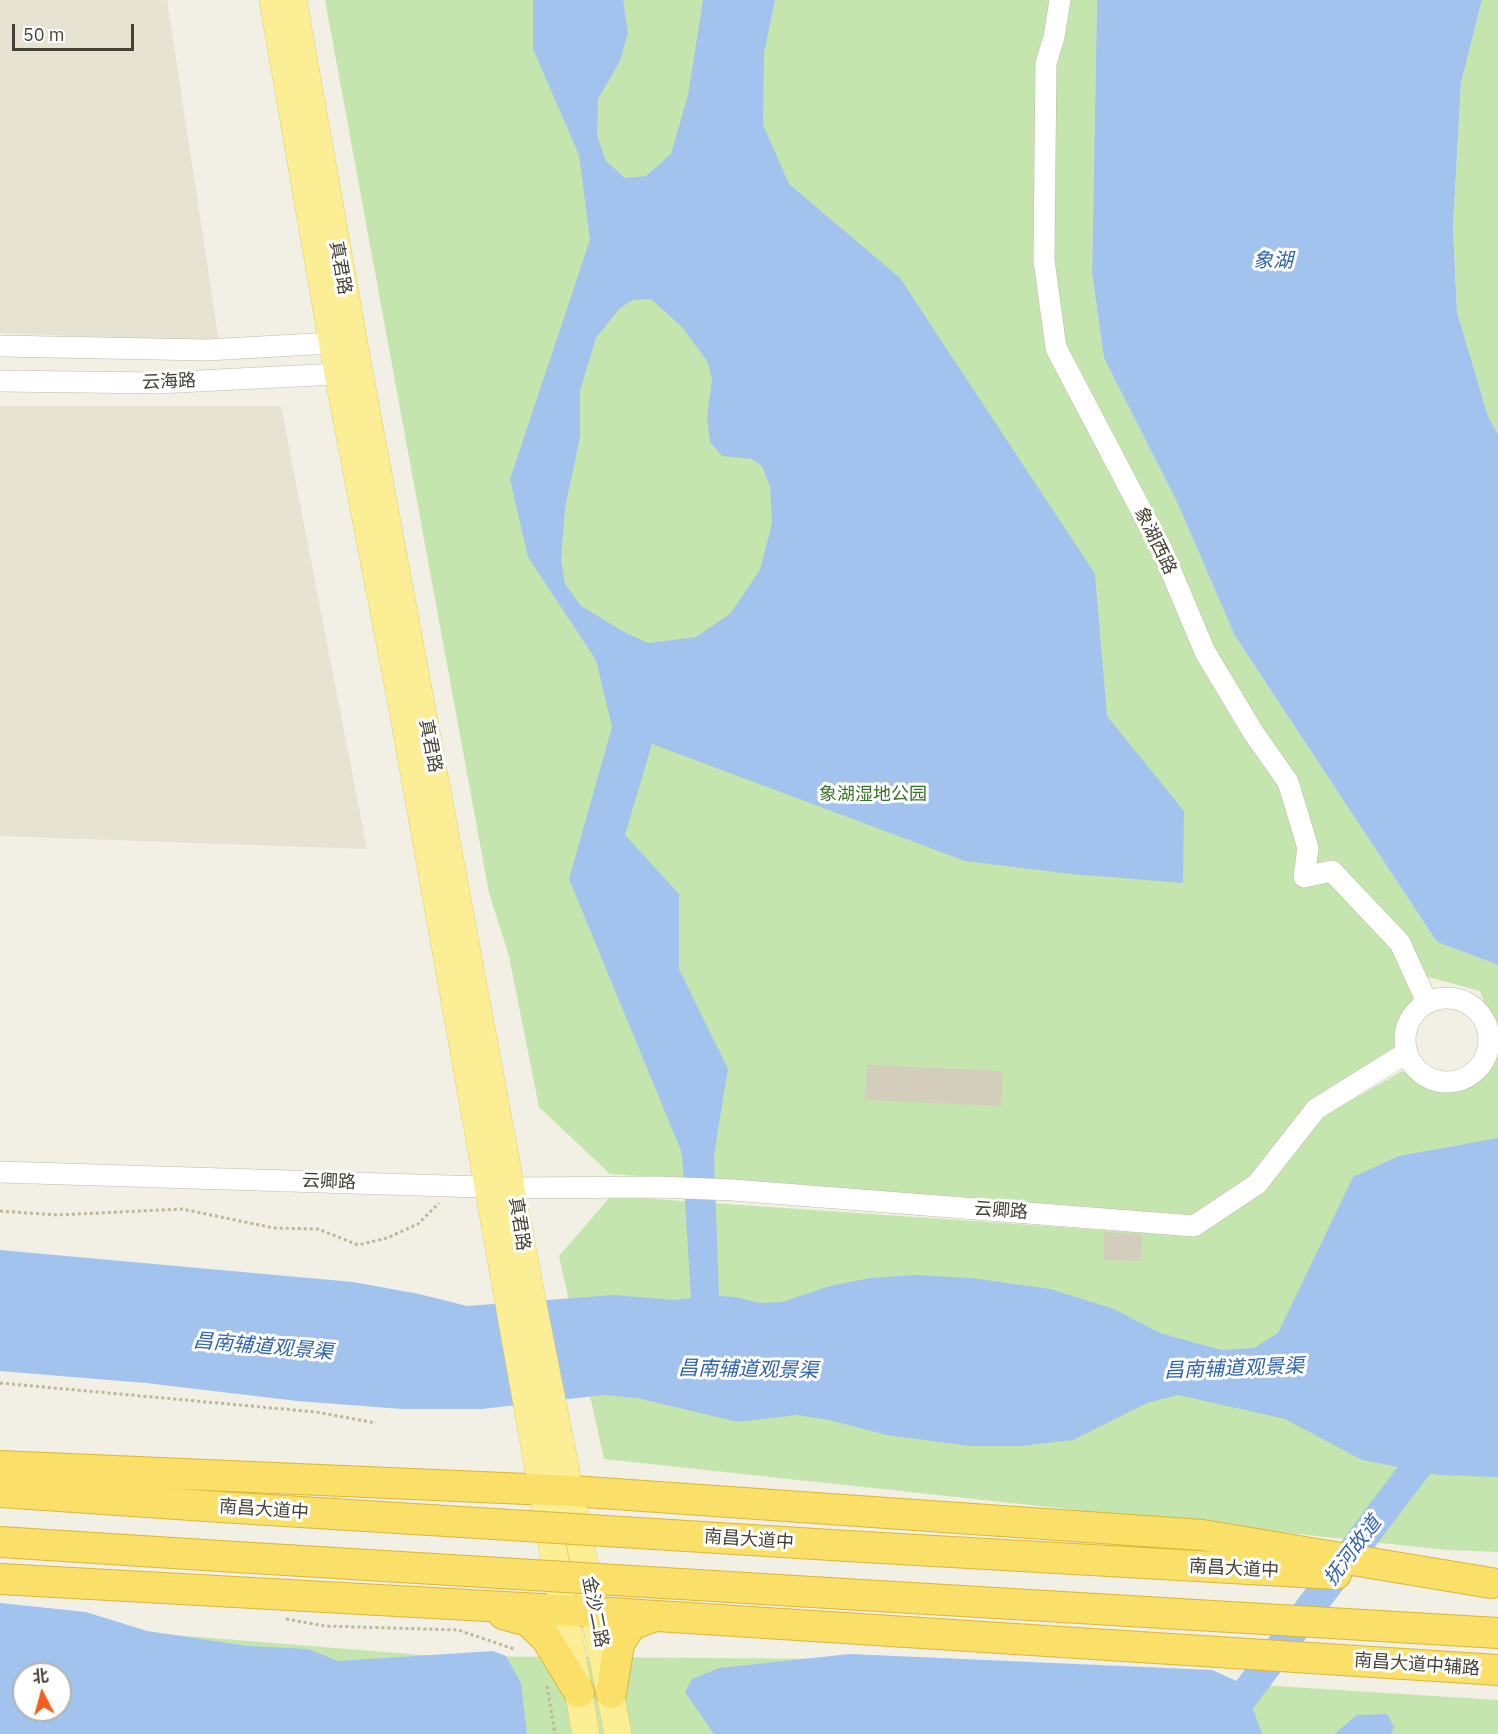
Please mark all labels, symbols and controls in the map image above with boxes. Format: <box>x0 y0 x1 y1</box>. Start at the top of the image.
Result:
scale bar <box>15 12 136 50</box>
text: 50 m <box>23 23 65 46</box>
street label: 真君路 <box>325 240 355 296</box>
water label: 象湖 <box>1253 249 1293 273</box>
street label: 云海路 <box>142 370 196 394</box>
street label: 象湖西路 <box>1130 504 1180 578</box>
street label: 真君路 <box>414 717 446 775</box>
park label: 象湖湿地公园 <box>819 784 927 806</box>
street label: 云卿路 <box>302 1170 356 1194</box>
street label: 真君路 <box>504 1196 534 1252</box>
street label: 云卿路 <box>973 1198 1029 1224</box>
water label: 昌南辅道观景渠 <box>192 1329 334 1365</box>
water label: 昌南辅道观景渠 <box>1164 1355 1304 1383</box>
water label: 昌南辅道观景渠 <box>678 1357 818 1383</box>
street label: 南昌大道中 <box>218 1496 310 1524</box>
water label: 抚河故道 <box>1319 1512 1387 1590</box>
street label: 南昌大道中 <box>703 1526 795 1554</box>
street label: 南昌大道中 <box>1188 1556 1280 1582</box>
street label: 金沙二路 <box>578 1575 612 1649</box>
street label: 南昌大道中辅路 <box>1353 1650 1481 1680</box>
north arrow <box>12 1662 72 1722</box>
text: 北 <box>31 1665 49 1687</box>

